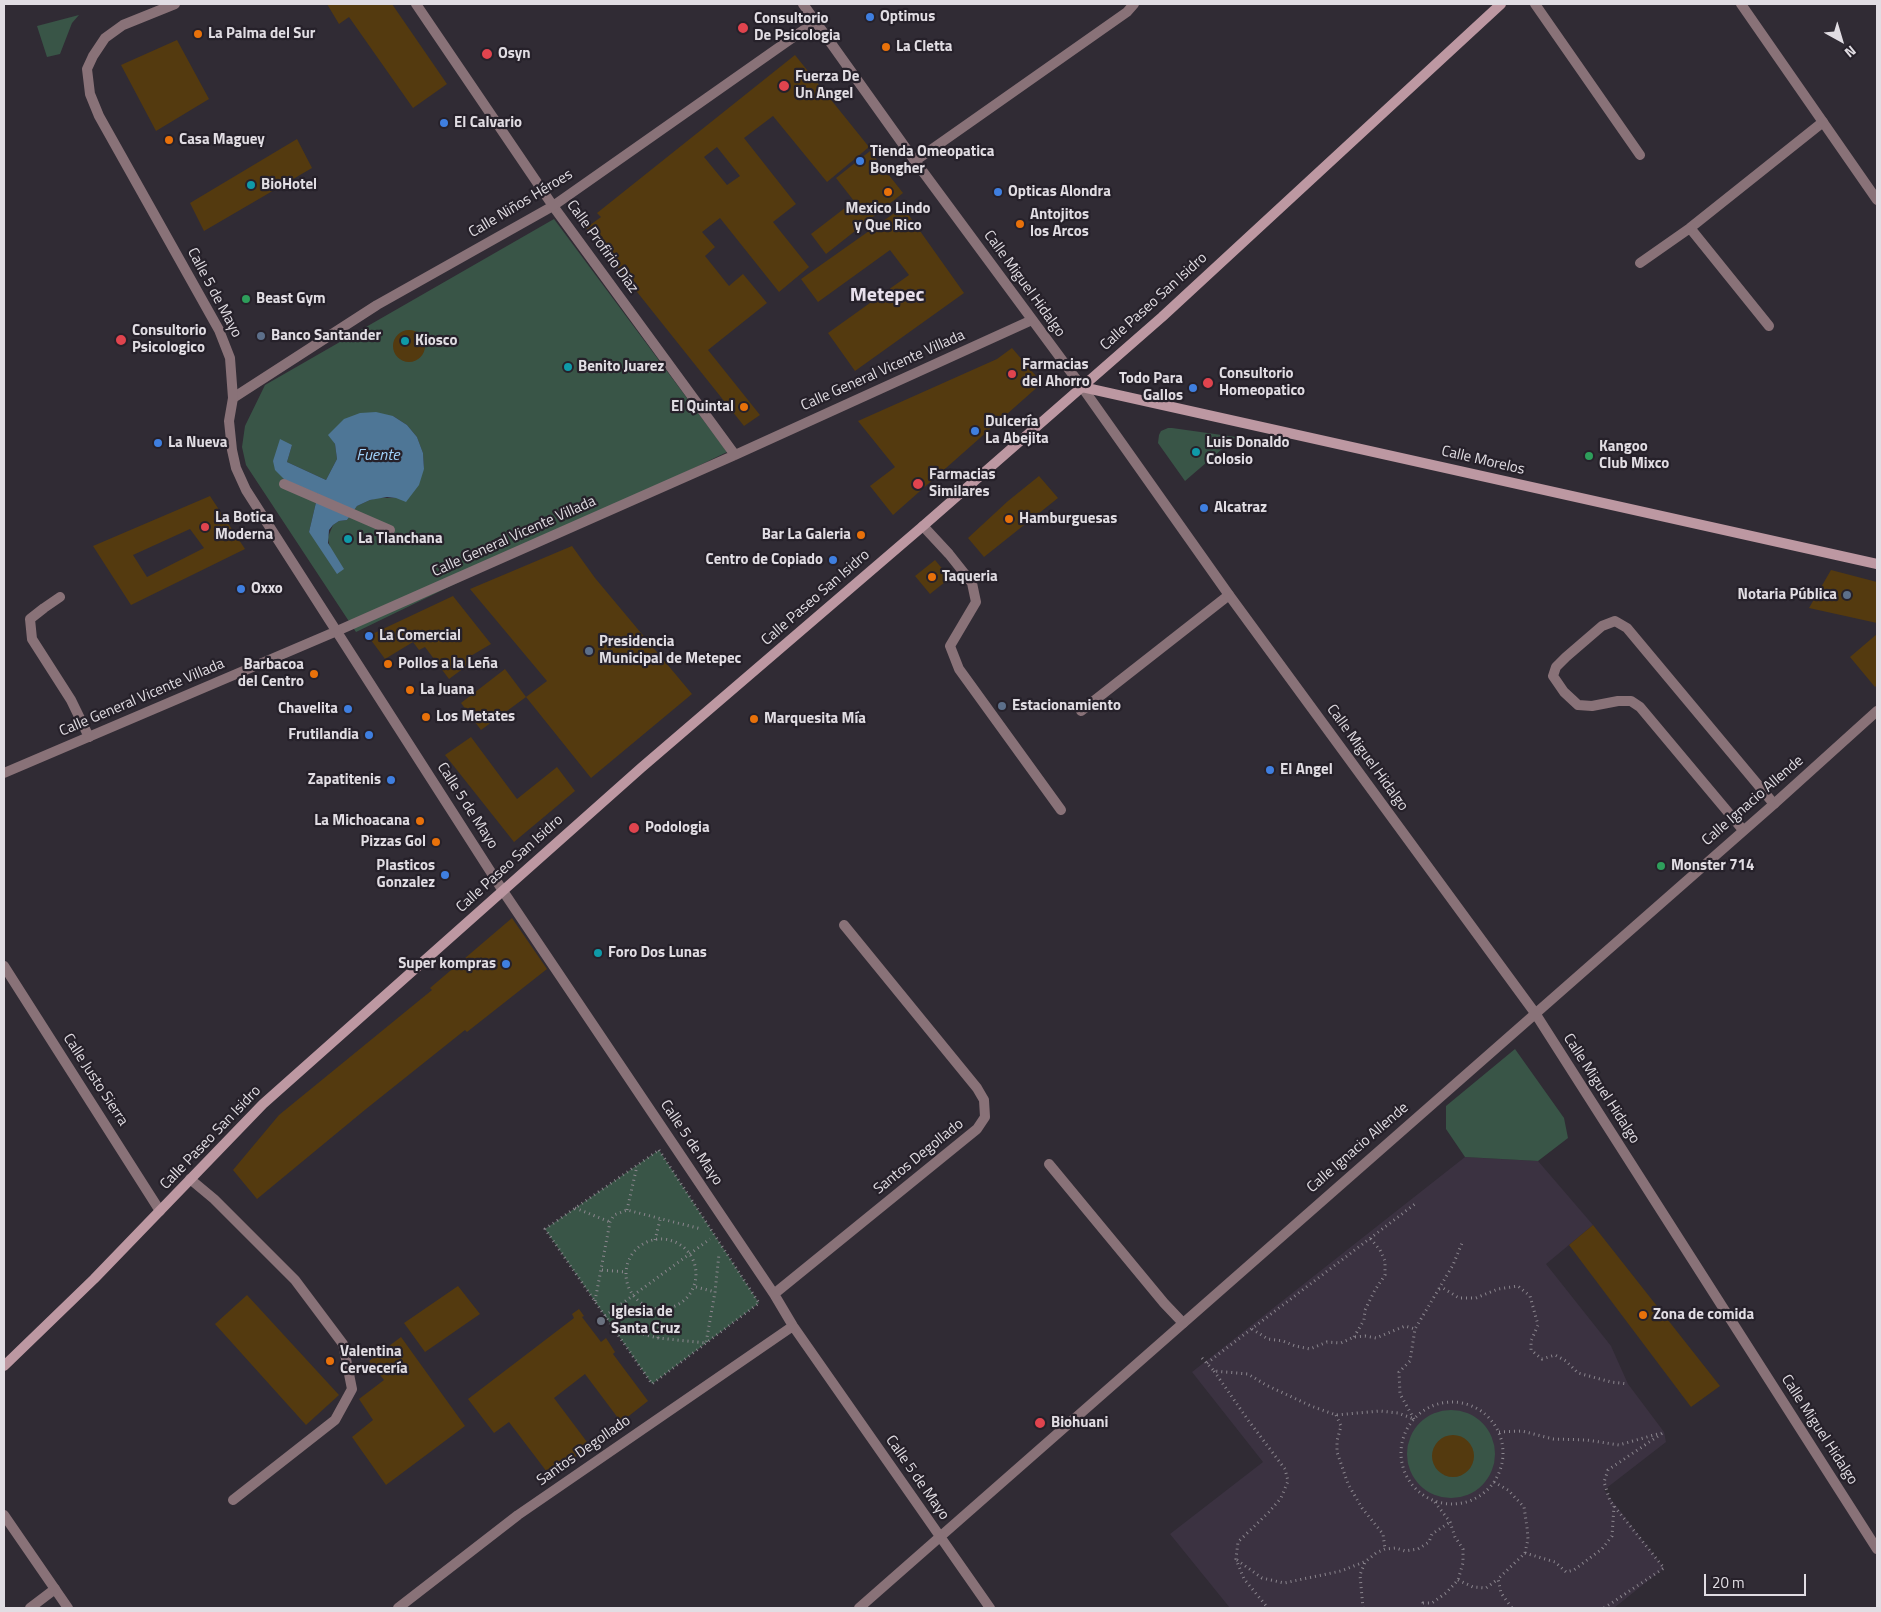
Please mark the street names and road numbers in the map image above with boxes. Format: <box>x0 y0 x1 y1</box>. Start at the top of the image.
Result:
street label: Calle Niños Héroes <box>466 166 576 242</box>
street label: Calle Profirio Díaz <box>562 197 642 297</box>
street label: Calle Miguel Hidalgo <box>979 227 1069 341</box>
street label: Calle 5 de Mayo <box>183 245 245 341</box>
street label: Calle Paseo San Isidro <box>1097 249 1211 355</box>
street label: Calle General Vicente Villada <box>798 327 968 415</box>
street label: Calle Morelos <box>1440 443 1526 479</box>
street label: Calle General Vicente Villada <box>429 493 599 581</box>
street label: Calle Paseo San Isidro <box>758 546 874 650</box>
street label: Calle General Vicente Villada <box>57 655 227 741</box>
street label: Calle Miguel Hidalgo <box>1322 701 1412 815</box>
street label: Calle Ignacio Allende <box>1699 752 1807 850</box>
street label: Calle 5 de Mayo <box>432 760 502 852</box>
street label: Calle Paseo San Isidro <box>453 811 567 917</box>
street label: Calle Justo Sierra <box>59 1031 131 1129</box>
street label: Calle Miguel Hidalgo <box>1559 1031 1643 1147</box>
street label: Calle Paseo San Isidro <box>157 1082 265 1194</box>
street label: Calle 5 de Mayo <box>656 1097 726 1189</box>
street label: Calle Ignacio Allende <box>1304 1099 1412 1197</box>
street label: Santos Degollado <box>870 1115 968 1199</box>
street label: Calle Miguel Hidalgo <box>1777 1372 1861 1488</box>
street label: Santos Degollado <box>534 1412 634 1490</box>
street label: Calle 5 de Mayo <box>881 1432 953 1524</box>

